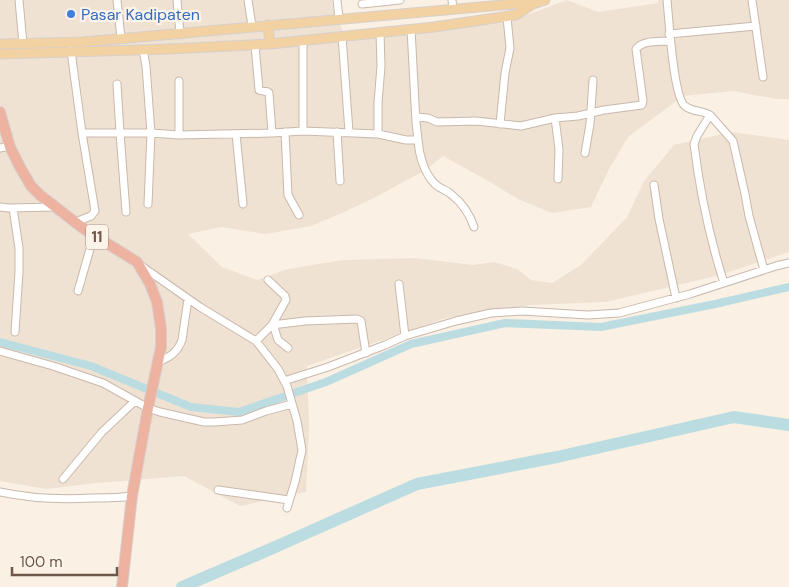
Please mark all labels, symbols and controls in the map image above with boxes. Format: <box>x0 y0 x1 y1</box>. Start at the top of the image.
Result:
place label: Pasar Kadipaten <box>81 4 200 25</box>
marker: Pasar Kadipaten <box>65 8 77 20</box>
road number: 11 <box>86 224 108 250</box>
scale bar <box>12 544 118 576</box>
text: 100 m <box>20 552 63 572</box>

